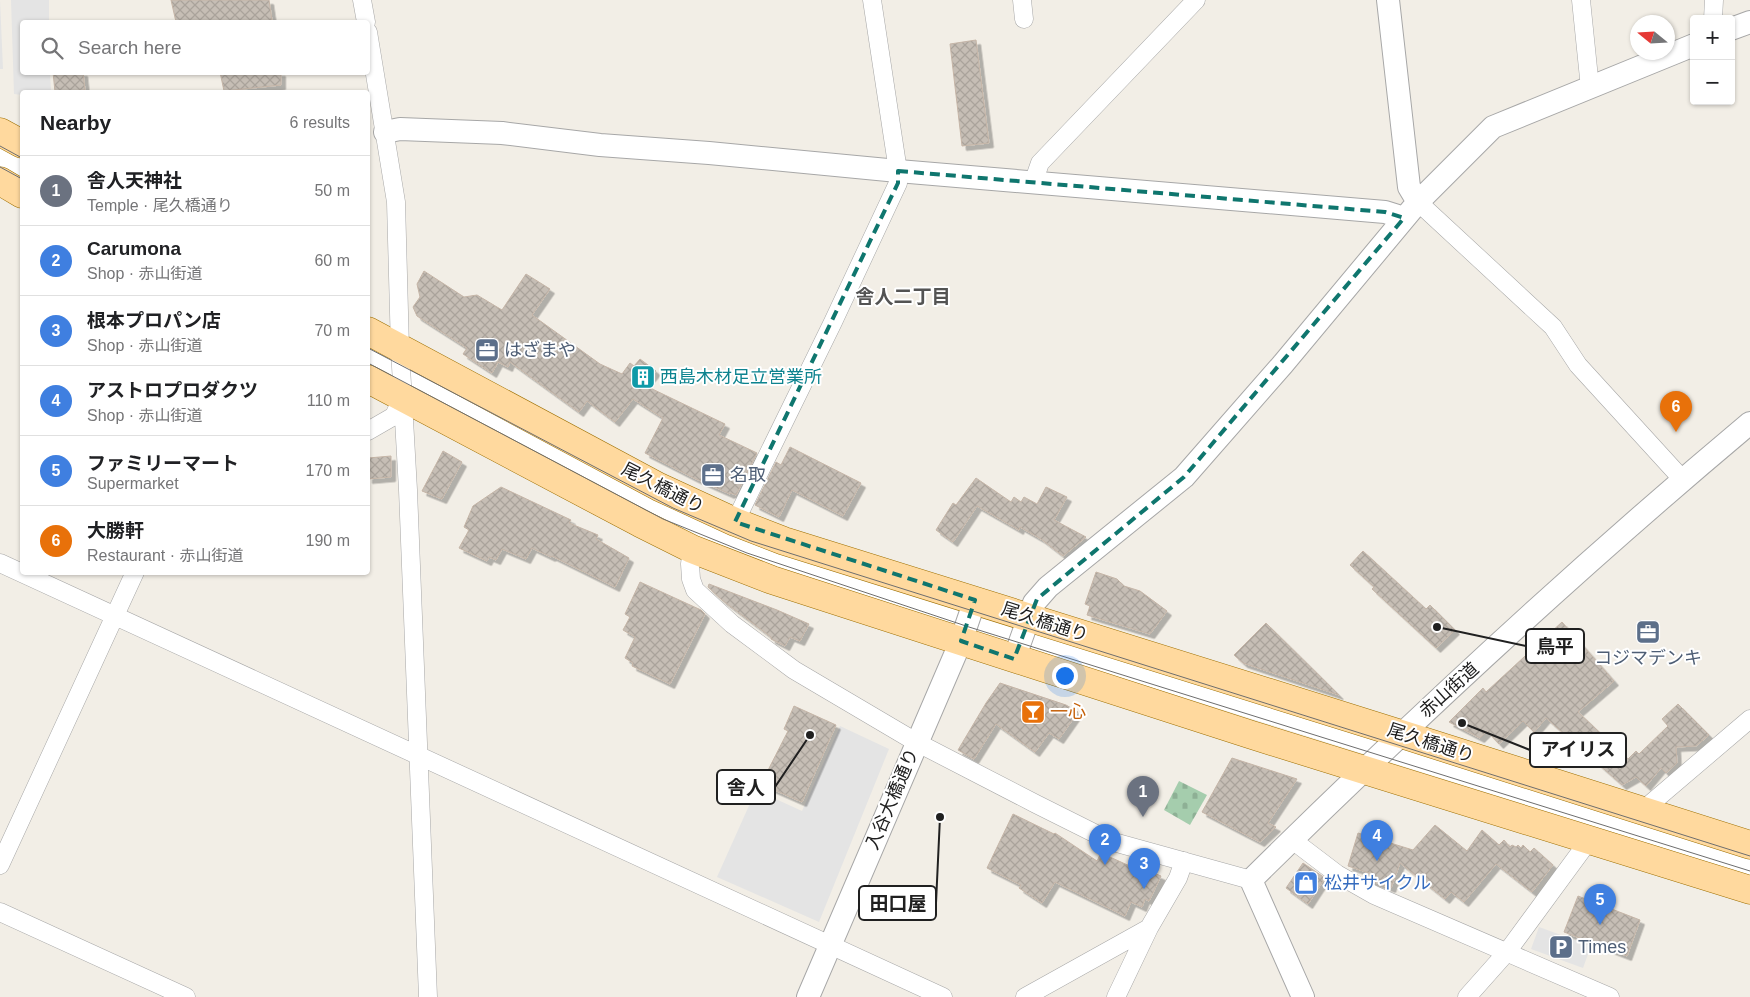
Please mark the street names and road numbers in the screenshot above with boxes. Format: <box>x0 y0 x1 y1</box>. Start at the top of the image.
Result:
street label: 尾久橋通り <box>618 459 708 517</box>
street label: 尾久橋通り <box>999 599 1091 645</box>
street label: 赤山街道 <box>1416 658 1482 722</box>
street label: 尾久橋通り <box>1385 720 1477 766</box>
street label: 入谷大橋通り <box>862 745 922 853</box>

